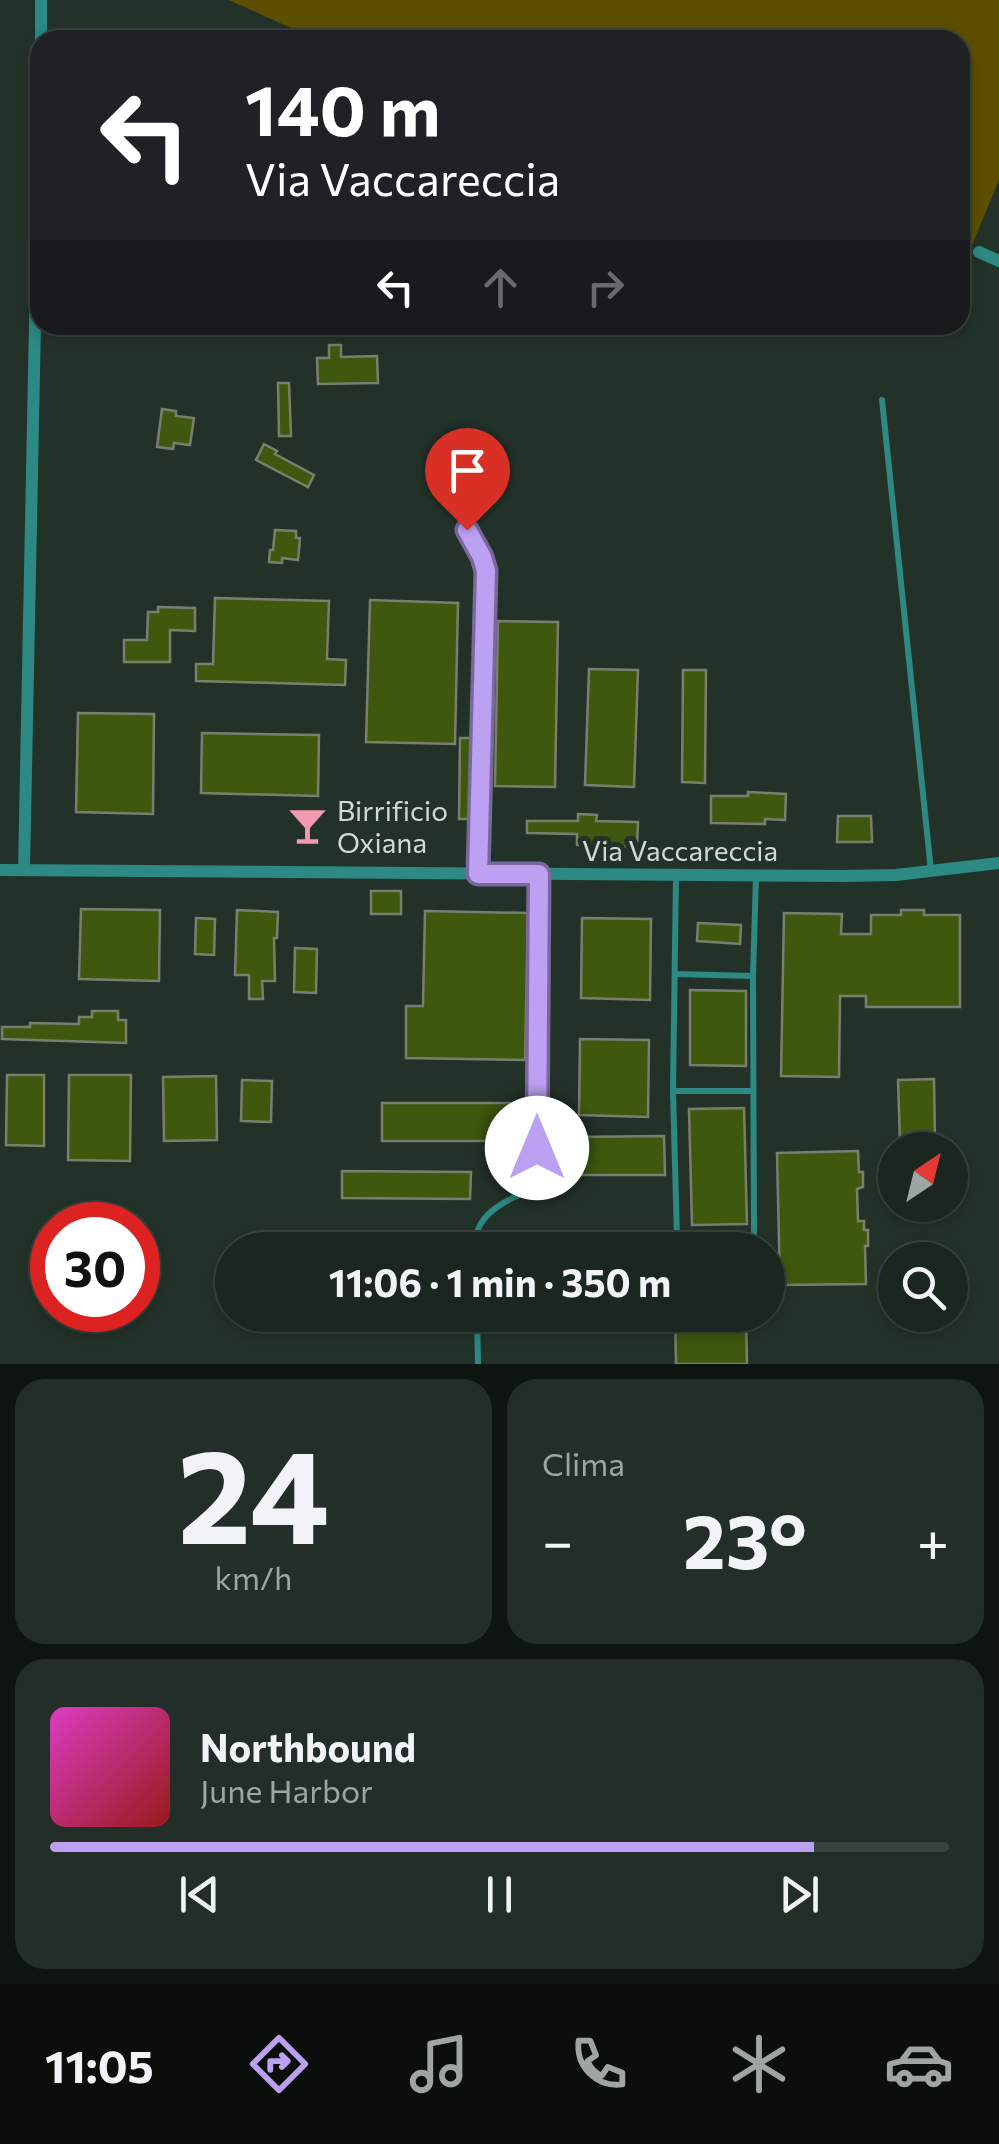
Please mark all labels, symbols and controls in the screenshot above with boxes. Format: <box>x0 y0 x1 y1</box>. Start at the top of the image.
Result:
text: 140 m <box>245 65 441 150</box>
icon: left <box>80 70 210 200</box>
text: Via Vaccareccia <box>245 150 560 205</box>
icon: left <box>368 260 423 315</box>
icon: ahead <box>473 260 528 315</box>
icon: right <box>578 260 633 315</box>
pin <box>425 428 510 531</box>
icon: arrive <box>440 443 495 498</box>
place label: Birrificio Oxiana <box>337 793 448 859</box>
bar icon: Birrificio Oxiana <box>286 805 328 847</box>
street label: Via Vaccareccia <box>582 833 778 867</box>
position arrow <box>485 1096 589 1200</box>
north arrow <box>878 1132 968 1222</box>
map controls <box>878 1132 968 1332</box>
speed limit sign: 30 <box>30 1202 160 1332</box>
button: search <box>878 1242 968 1332</box>
text: 11:06 · 1 min · 350 m <box>329 1258 671 1305</box>
text: 24 <box>178 1412 329 1571</box>
text: Clima <box>542 1443 625 1483</box>
text: 23° <box>683 1493 807 1584</box>
text: − <box>542 1506 573 1573</box>
text: + <box>917 1506 949 1573</box>
text: km/h <box>215 1557 292 1597</box>
text: Northbound <box>200 1723 416 1770</box>
text: June Harbor <box>200 1770 373 1810</box>
icon: previous <box>172 1867 227 1922</box>
icon: pause <box>472 1867 527 1922</box>
icon: next <box>772 1867 827 1922</box>
icon: directions <box>244 2029 314 2099</box>
icon: music <box>404 2029 474 2099</box>
icon: phone <box>564 2029 634 2099</box>
icon: climate <box>724 2029 794 2099</box>
icon: car <box>884 2029 954 2099</box>
text: 11:05 <box>45 2037 154 2092</box>

